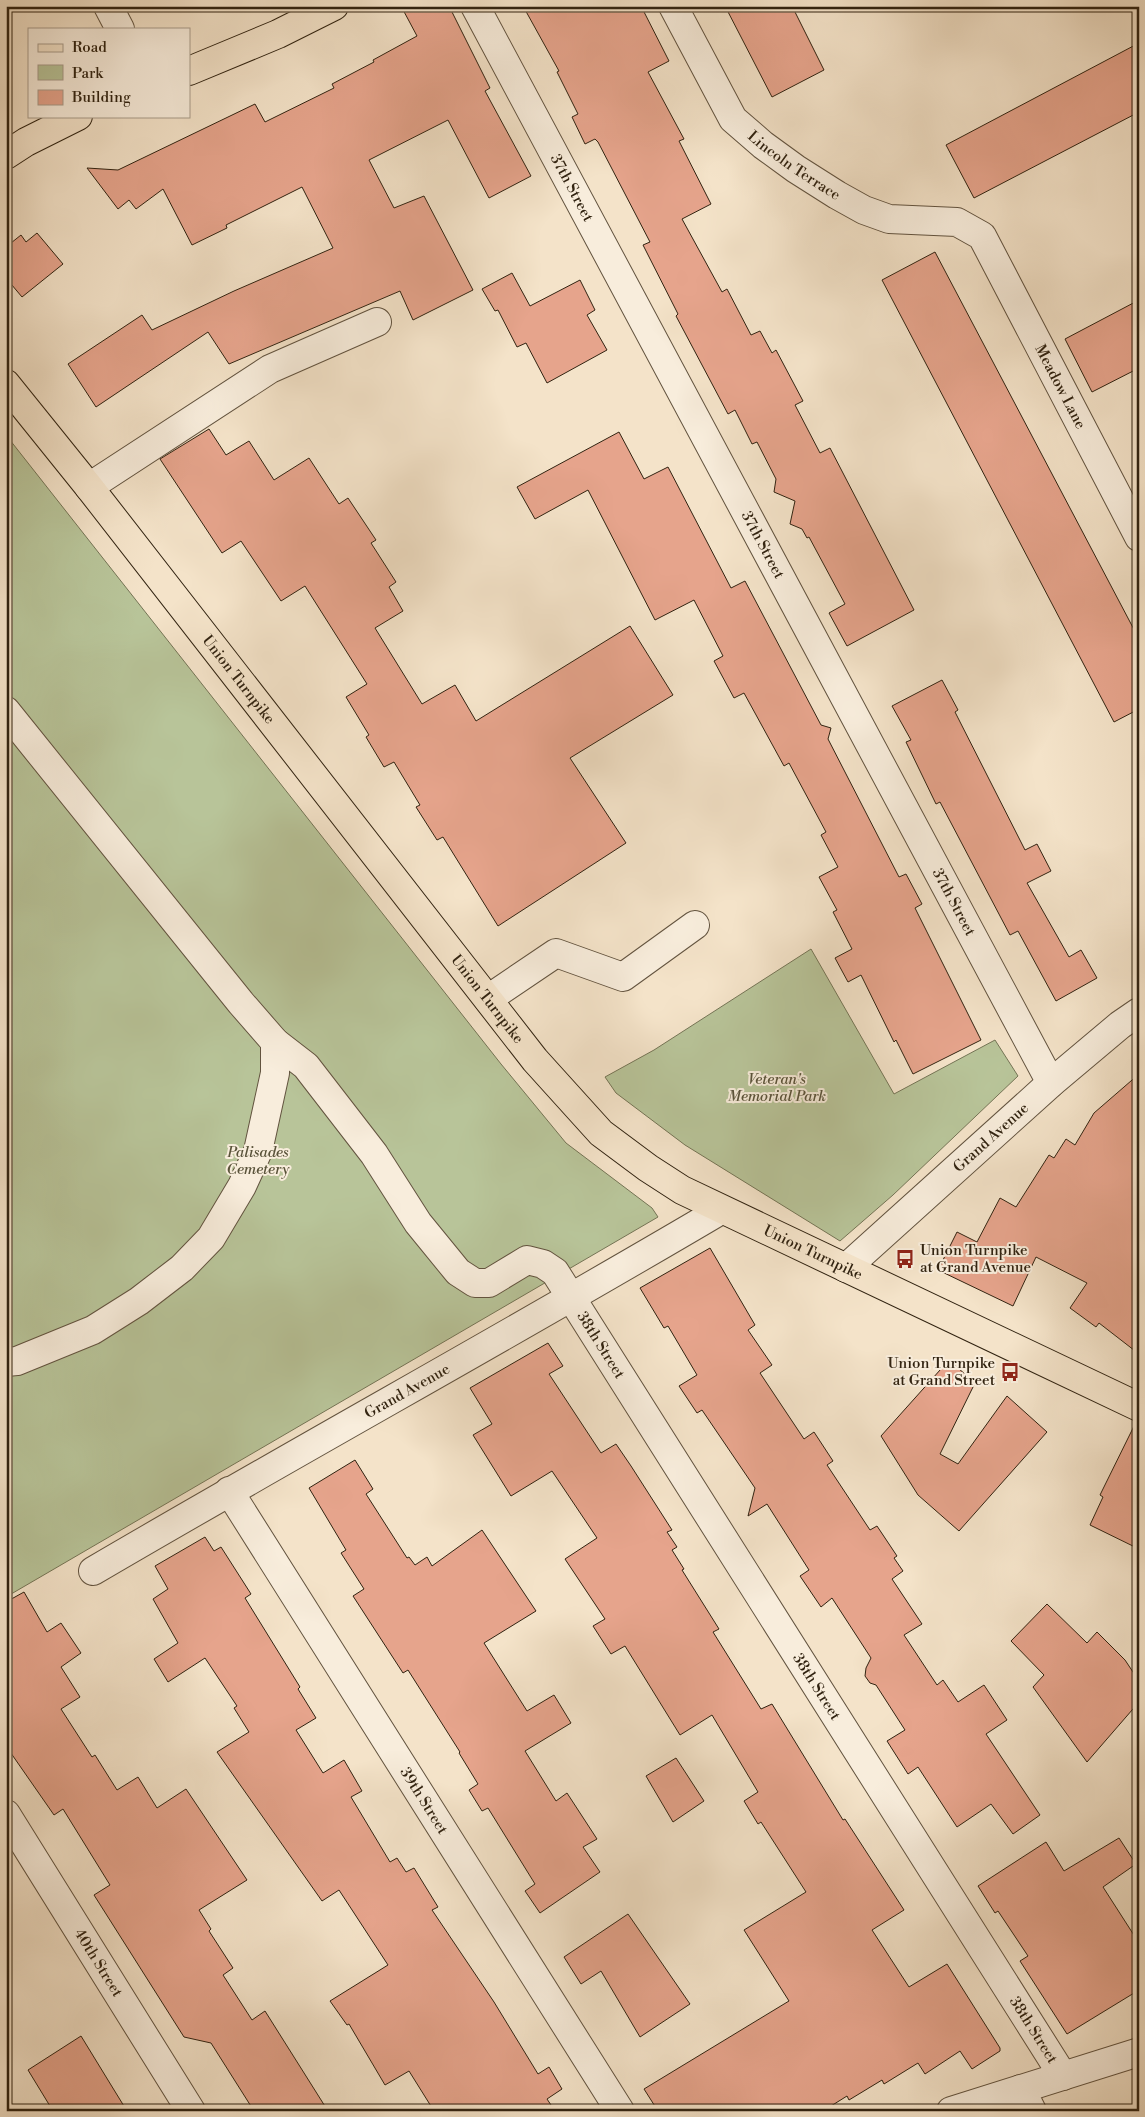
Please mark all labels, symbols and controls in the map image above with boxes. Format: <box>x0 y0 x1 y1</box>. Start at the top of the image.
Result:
legend <box>28 28 190 118</box>
text: Road <box>72 38 107 57</box>
text: Park <box>72 64 104 83</box>
text: Building <box>71 88 131 107</box>
street label: Lincoln Terrace <box>743 127 844 205</box>
street label: 37th Street <box>546 151 598 226</box>
street label: Meadow Lane <box>1030 341 1090 432</box>
street label: 37th Street <box>737 508 789 583</box>
street label: Union Turnpike <box>198 631 279 728</box>
street label: 37th Street <box>928 865 980 940</box>
street label: Union Turnpike <box>447 951 528 1048</box>
park label: Veteran's Memorial Park <box>728 1070 826 1106</box>
street label: Grand Avenue <box>949 1099 1033 1177</box>
park label: Palisades Cemetery <box>226 1143 291 1179</box>
street label: Union Turnpike <box>760 1221 866 1284</box>
place label: Union Turnpike at Grand Avenue <box>920 1241 1031 1277</box>
bus stop icon: Union Turnpike at Grand Avenue <box>894 1248 916 1270</box>
street label: 38th Street <box>572 1308 629 1383</box>
place label: Union Turnpike at Grand Street <box>888 1354 996 1390</box>
street label: Grand Avenue <box>361 1360 453 1423</box>
bus stop icon: Union Turnpike at Grand Street <box>999 1361 1021 1383</box>
street label: 38th Street <box>788 1650 845 1725</box>
street label: 39th Street <box>396 1764 452 1839</box>
street label: 40th Street <box>70 1925 127 2001</box>
street label: 38th Street <box>1005 1993 1062 2068</box>

